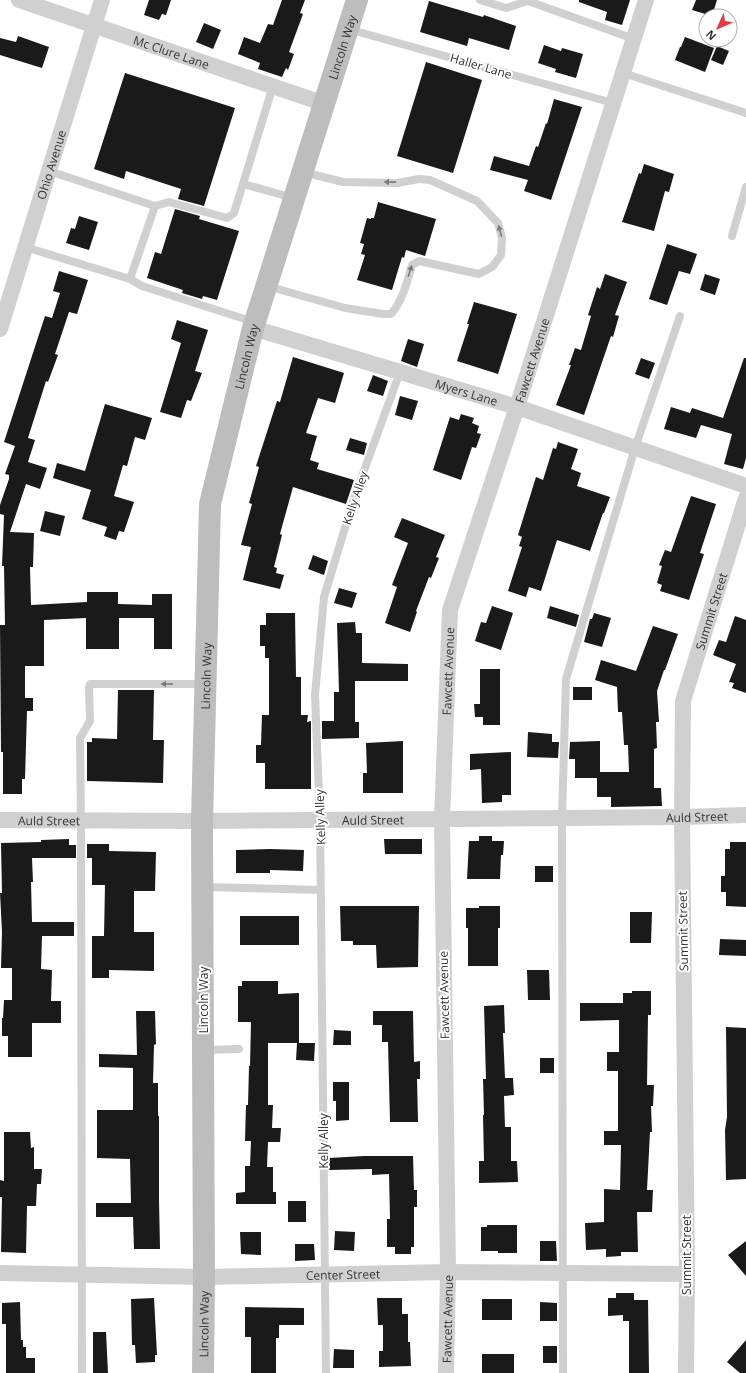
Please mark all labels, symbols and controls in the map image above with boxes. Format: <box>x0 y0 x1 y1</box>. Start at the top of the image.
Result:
north arrow <box>698 8 738 48</box>
street label: Lincoln Way <box>324 12 361 82</box>
text: N <box>702 27 719 44</box>
street label: Mc Clure Lane <box>131 31 212 73</box>
street label: Haller Lane <box>448 49 514 83</box>
street label: Ohio Avenue <box>32 128 70 202</box>
one-way arrow <box>384 179 396 186</box>
one-way arrow <box>497 225 503 237</box>
one-way arrow <box>407 265 413 277</box>
street label: Fawcett Avenue <box>510 315 553 405</box>
street label: Lincoln Way <box>230 321 263 391</box>
street label: Myers Lane <box>433 375 500 409</box>
street label: Kelly Alley <box>338 468 372 527</box>
street label: Summit Street <box>691 570 731 652</box>
street label: Fawcett Avenue <box>437 627 458 716</box>
street label: Lincoln Way <box>196 641 215 710</box>
one-way arrow <box>160 681 173 687</box>
street label: Kelly Alley <box>310 788 329 845</box>
street label: Auld Street <box>666 807 728 826</box>
street label: Auld Street <box>342 811 404 828</box>
street label: Auld Street <box>18 812 80 829</box>
street label: Summit Street <box>674 891 692 971</box>
street label: Fawcett Avenue <box>435 951 453 1039</box>
street label: Lincoln Way <box>195 966 212 1033</box>
street label: Kelly Alley <box>315 1112 332 1169</box>
street label: Summit Street <box>678 1215 695 1295</box>
street label: Center Street <box>306 1265 380 1283</box>
street label: Fawcett Avenue <box>438 1275 456 1363</box>
street label: Lincoln Way <box>195 1289 212 1358</box>

